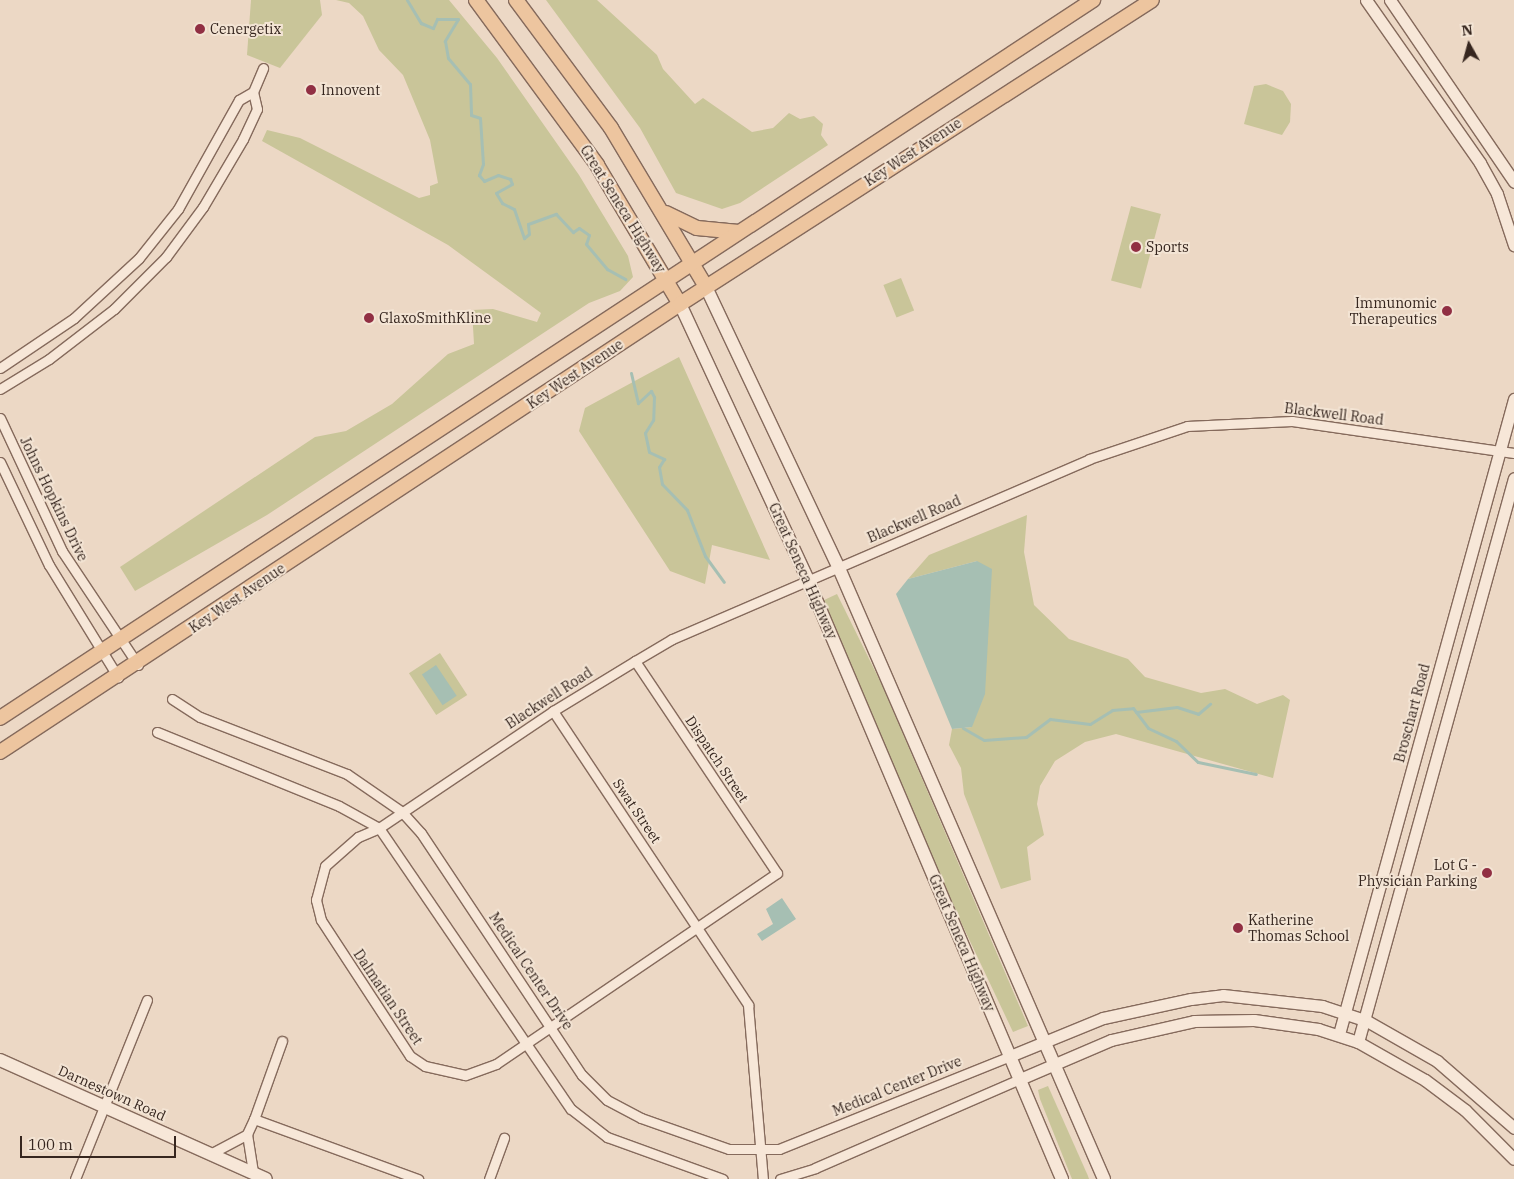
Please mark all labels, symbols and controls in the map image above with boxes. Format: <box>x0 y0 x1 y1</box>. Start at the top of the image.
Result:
north arrow <box>1444 20 1494 70</box>
place label: Cenergetix <box>210 21 281 37</box>
text: N <box>1461 21 1474 40</box>
marker: Cenergetix <box>194 23 206 35</box>
place label: Innovent <box>321 82 380 98</box>
marker: Innovent <box>305 84 317 96</box>
street label: Key West Avenue <box>861 114 965 190</box>
street label: Great Seneca Highway <box>577 142 669 276</box>
place label: Sports <box>1146 239 1189 255</box>
marker: Sports <box>1130 241 1142 253</box>
place label: Immunomic Therapeutics <box>1349 295 1437 328</box>
marker: Immunomic Therapeutics <box>1441 305 1453 317</box>
place label: GlaxoSmithKline <box>379 310 491 326</box>
marker: GlaxoSmithKline <box>363 312 375 324</box>
street label: Key West Avenue <box>524 336 626 412</box>
street label: Blackwell Road <box>1283 400 1385 428</box>
street label: Johns Hopkins Drive <box>17 434 91 564</box>
street label: Blackwell Road <box>865 492 963 546</box>
street label: Great Seneca Highway <box>765 500 841 642</box>
street label: Key West Avenue <box>186 560 288 636</box>
street label: Broschart Road <box>1391 662 1433 764</box>
street label: Blackwell Road <box>503 664 595 732</box>
street label: Dispatch Street <box>682 713 752 805</box>
street label: Swat Street <box>609 776 665 846</box>
place label: Lot G - Physician Parking <box>1358 857 1477 890</box>
marker: Lot G - Physician Parking <box>1481 867 1493 879</box>
street label: Great Seneca Highway <box>925 872 999 1014</box>
street label: Medical Center Drive <box>486 909 576 1033</box>
place label: Katherine Thomas School <box>1248 912 1349 944</box>
marker: Katherine Thomas School <box>1232 922 1244 934</box>
street label: Dalmatian Street <box>350 946 426 1048</box>
street label: Medical Center Drive <box>830 1052 964 1120</box>
street label: Darnestown Road <box>56 1062 168 1124</box>
scale bar <box>22 1126 179 1158</box>
text: 100 m <box>28 1135 73 1154</box>

